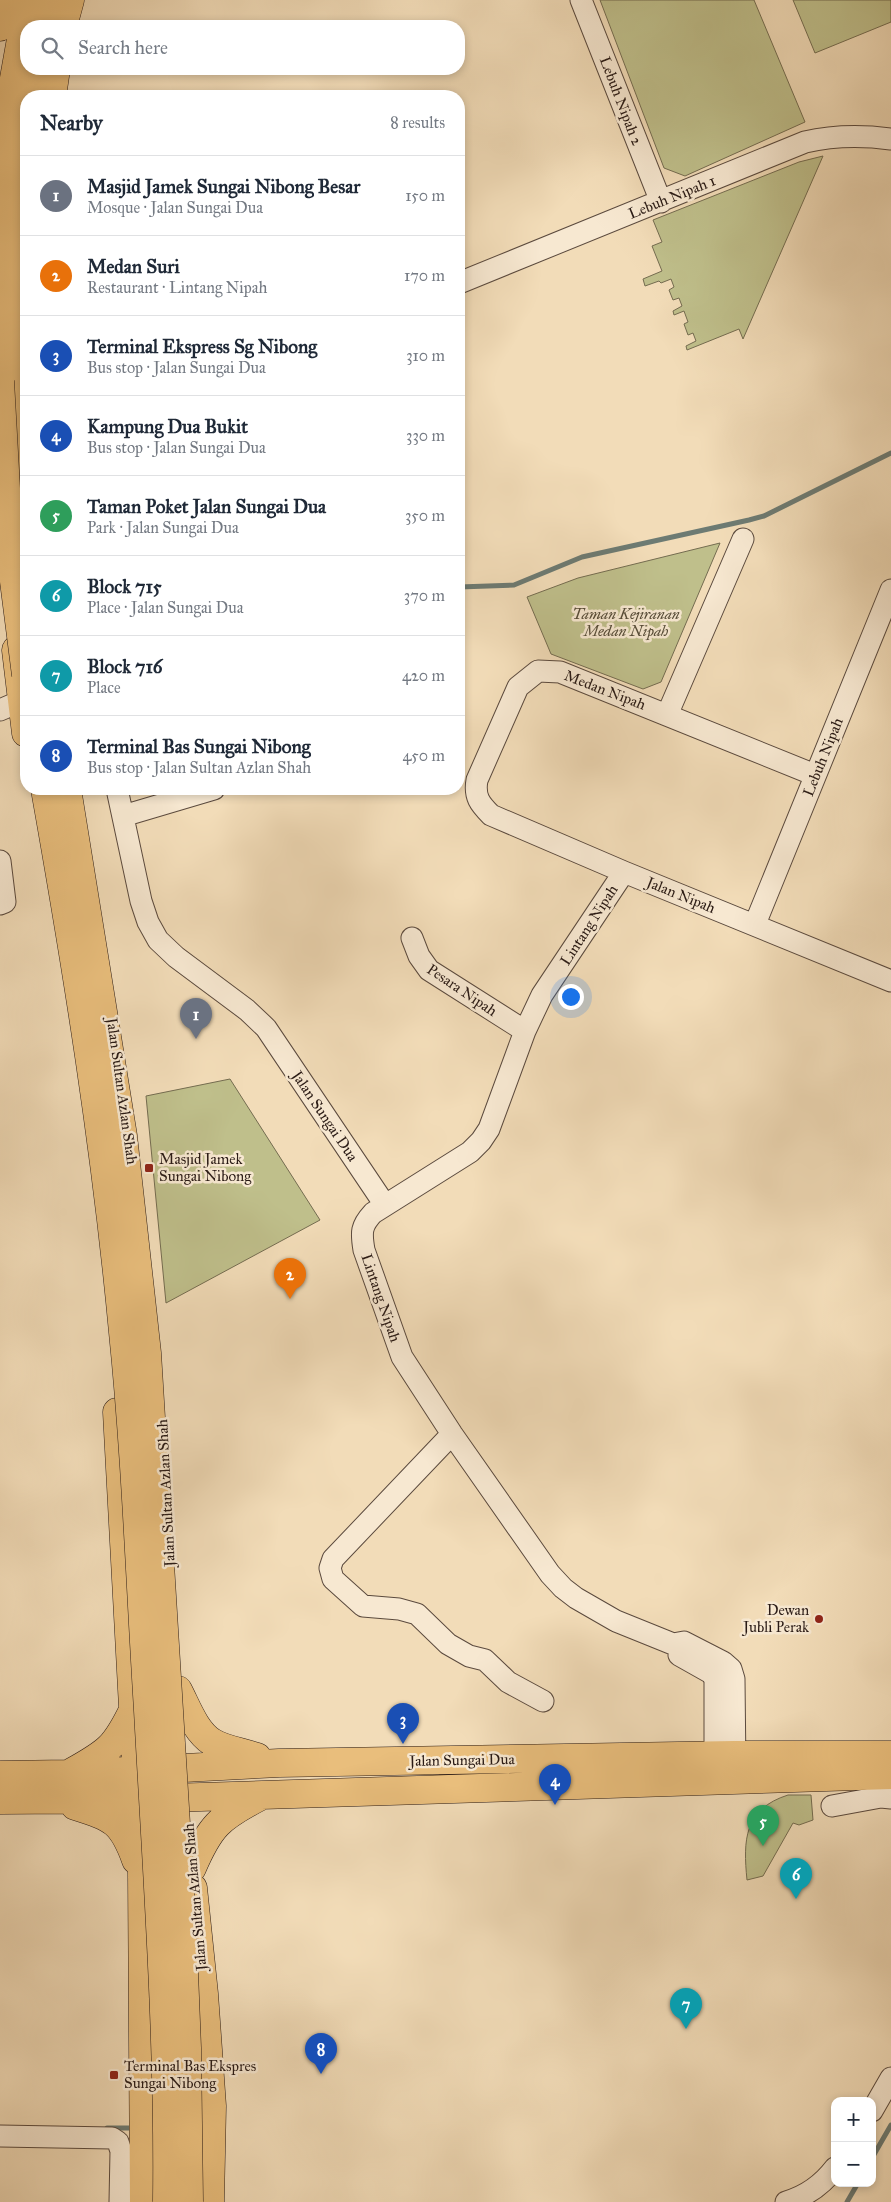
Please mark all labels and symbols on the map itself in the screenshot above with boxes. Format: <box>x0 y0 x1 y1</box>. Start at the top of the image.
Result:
street label: Lebuh Nipah 2 <box>596 54 646 149</box>
street label: Lebuh Nipah 1 <box>626 171 718 223</box>
park label: Taman Kejiranan Medan Nipah <box>572 605 680 641</box>
street label: Medan Nipah <box>562 666 649 714</box>
street label: Lebuh Nipah <box>799 715 847 799</box>
street label: Jalan Nipah <box>642 872 719 918</box>
street label: Lintang Nipah <box>556 881 622 969</box>
street label: Pesara Nipah <box>424 960 501 1020</box>
your location <box>558 984 584 1010</box>
pin: 1 <box>180 998 212 1039</box>
street label: Jalan Sultan Azlan Shah <box>102 1015 141 1166</box>
street label: Jalan Sungai Dua <box>286 1066 362 1166</box>
place label: Masjid Jamek Sungai Nibong <box>159 1150 252 1185</box>
marker: Masjid Jamek Sungai Nibong <box>143 1162 155 1174</box>
street label: Lintang Nipah <box>357 1251 405 1345</box>
pin: 2 <box>274 1258 306 1299</box>
street label: Jalan Sultan Azlan Shah <box>153 1418 180 1569</box>
place label: Dewan Jubli Perak <box>741 1601 809 1637</box>
marker: Dewan Jubli Perak <box>813 1613 825 1625</box>
pin: 3 <box>387 1703 419 1744</box>
street label: Jalan Sungai Dua <box>407 1750 516 1771</box>
pin: 4 <box>539 1764 571 1805</box>
pin: 5 <box>747 1805 779 1846</box>
street label: Jalan Sultan Azlan Shah <box>180 1822 212 1973</box>
pin: 6 <box>780 1858 812 1899</box>
pin: 7 <box>670 1988 702 2029</box>
pin: 8 <box>305 2033 337 2074</box>
place label: Terminal Bas Ekspres Sungai Nibong <box>124 2057 256 2092</box>
marker: Terminal Bas Ekspres Sungai Nibong <box>108 2069 120 2081</box>

